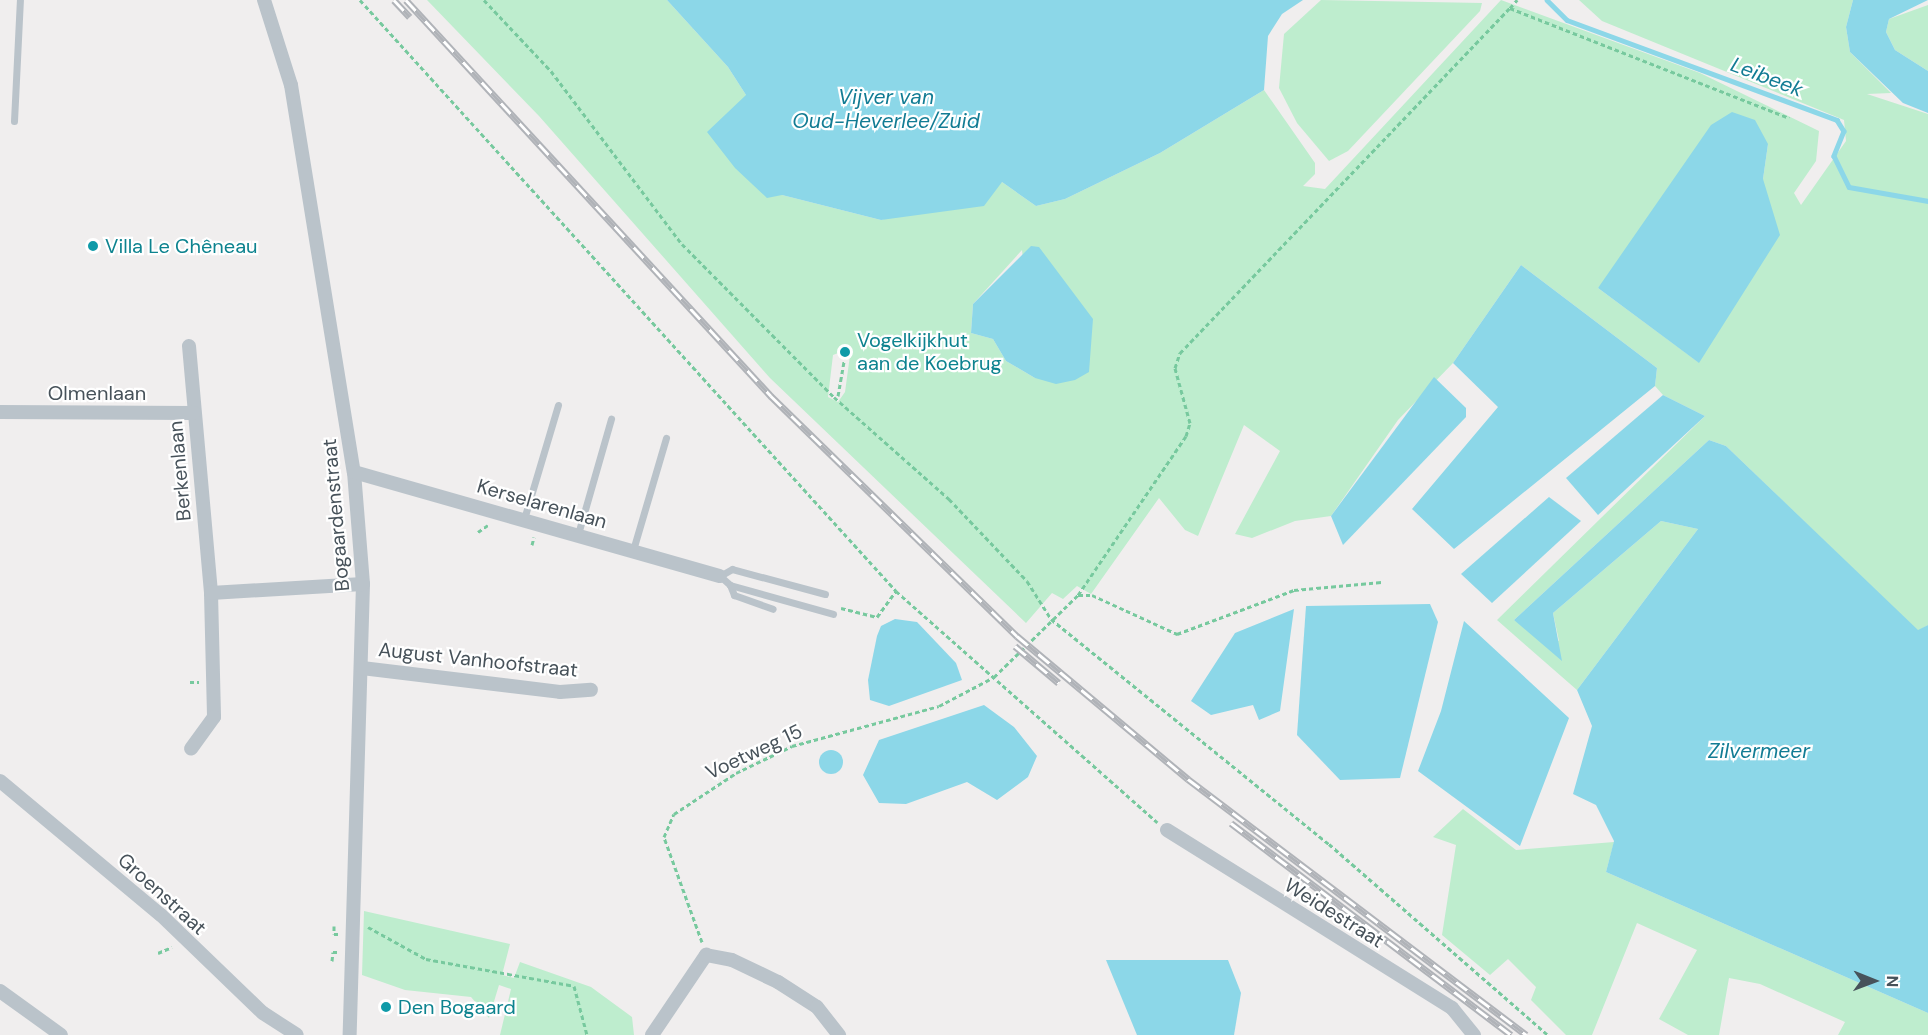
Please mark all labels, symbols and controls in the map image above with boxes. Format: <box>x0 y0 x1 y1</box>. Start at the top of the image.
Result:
water label: Leibeek <box>1727 52 1807 102</box>
water label: Vijver van Oud-Heverlee/Zuid <box>792 84 980 134</box>
place label: Villa Le Chêneau <box>105 234 257 258</box>
marker: Villa Le Chêneau <box>86 239 100 253</box>
place label: Vogelkijkhut aan de Koebrug <box>857 328 1002 375</box>
marker: Vogelkijkhut aan de Koebrug <box>838 345 852 359</box>
street label: Olmenlaan <box>48 381 146 405</box>
street label: Berkenlaan <box>164 420 196 522</box>
street label: Bogaardenstraat <box>317 438 355 592</box>
street label: Kerselarenlaan <box>474 474 610 534</box>
street label: August Vanhoofstraat <box>377 638 579 682</box>
street label: Voetweg 15 <box>702 719 806 785</box>
water label: Zilvermeer <box>1708 738 1810 764</box>
street label: Groenstraat <box>113 848 211 940</box>
street label: Weidestraat <box>1280 873 1388 953</box>
north arrow <box>1844 951 1904 1011</box>
text: N <box>1882 975 1903 987</box>
place label: Den Bogaard <box>398 995 516 1019</box>
marker: Den Bogaard <box>379 1000 393 1014</box>

